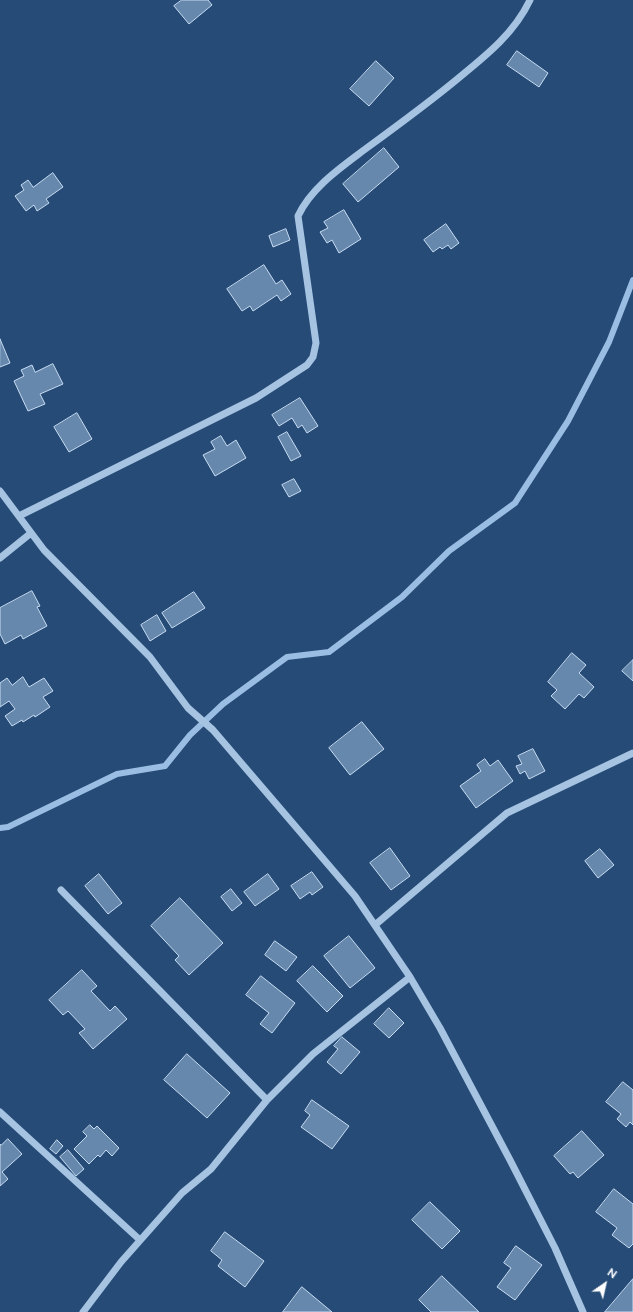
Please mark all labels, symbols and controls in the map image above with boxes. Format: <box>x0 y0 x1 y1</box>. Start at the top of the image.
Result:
north arrow <box>585 1264 625 1304</box>
text: N <box>605 1266 619 1281</box>

